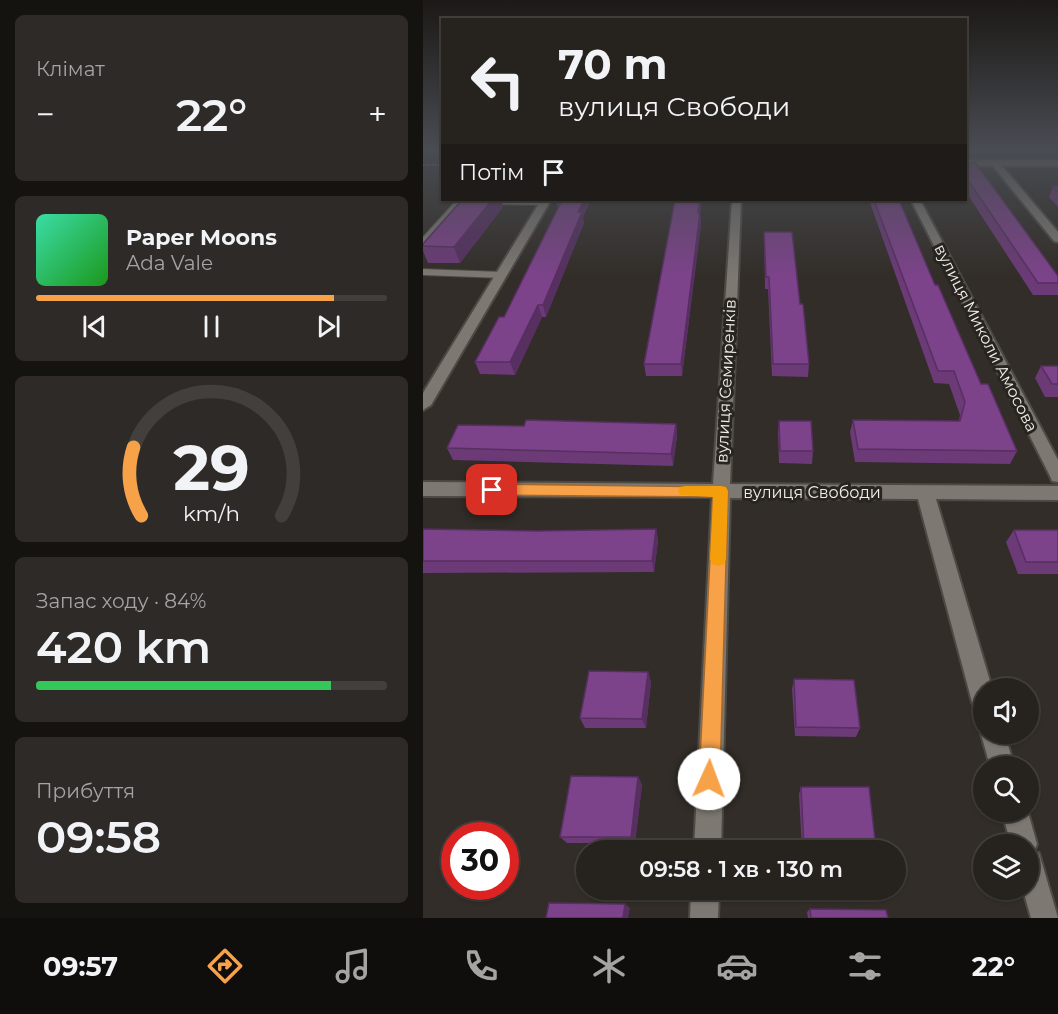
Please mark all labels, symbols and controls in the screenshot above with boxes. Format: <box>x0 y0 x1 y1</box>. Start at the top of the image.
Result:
text: 70 m <box>558 38 668 90</box>
icon: left <box>459 42 537 120</box>
text: Клімат <box>36 57 105 81</box>
text: 22° <box>176 87 247 142</box>
text: вулиця Свободи <box>558 90 790 123</box>
text: − <box>36 94 55 134</box>
text: + <box>368 94 387 134</box>
icon: arrive <box>537 156 570 189</box>
text: Потім <box>459 159 525 186</box>
text: Paper Moons <box>126 224 277 251</box>
street label: вулиця Миколи Амосова <box>930 241 1042 435</box>
text: Ada Vale <box>126 251 213 275</box>
street label: вулиця Семиренків <box>712 299 740 463</box>
icon: previous <box>78 310 111 343</box>
icon: pause <box>195 310 228 343</box>
icon: next <box>312 310 345 343</box>
text: 29 <box>173 430 250 506</box>
pin <box>466 464 517 515</box>
icon: arrive <box>475 473 508 506</box>
street label: вулиця Свободи <box>743 483 881 502</box>
text: km/h <box>183 500 240 526</box>
text: Запас ходу · 84% <box>36 589 206 613</box>
text: 420 km <box>36 619 211 674</box>
map controls <box>973 678 1039 900</box>
button: sound <box>973 678 1039 744</box>
position arrow <box>677 747 741 811</box>
button: search <box>973 756 1039 822</box>
text: Прибуття <box>36 779 135 803</box>
text: 09:58 <box>36 809 161 864</box>
speed limit sign: 30 <box>441 822 519 900</box>
button: layers <box>973 834 1039 900</box>
text: 09:58 · 1 хв · 130 m <box>639 856 843 883</box>
icon: directions <box>204 945 246 987</box>
icon: music <box>332 945 374 987</box>
icon: phone <box>460 945 502 987</box>
icon: climate <box>588 945 630 987</box>
icon: car <box>716 945 758 987</box>
icon: filters <box>844 945 886 987</box>
text: 09:57 <box>43 950 118 983</box>
text: 22° <box>972 950 1015 983</box>

